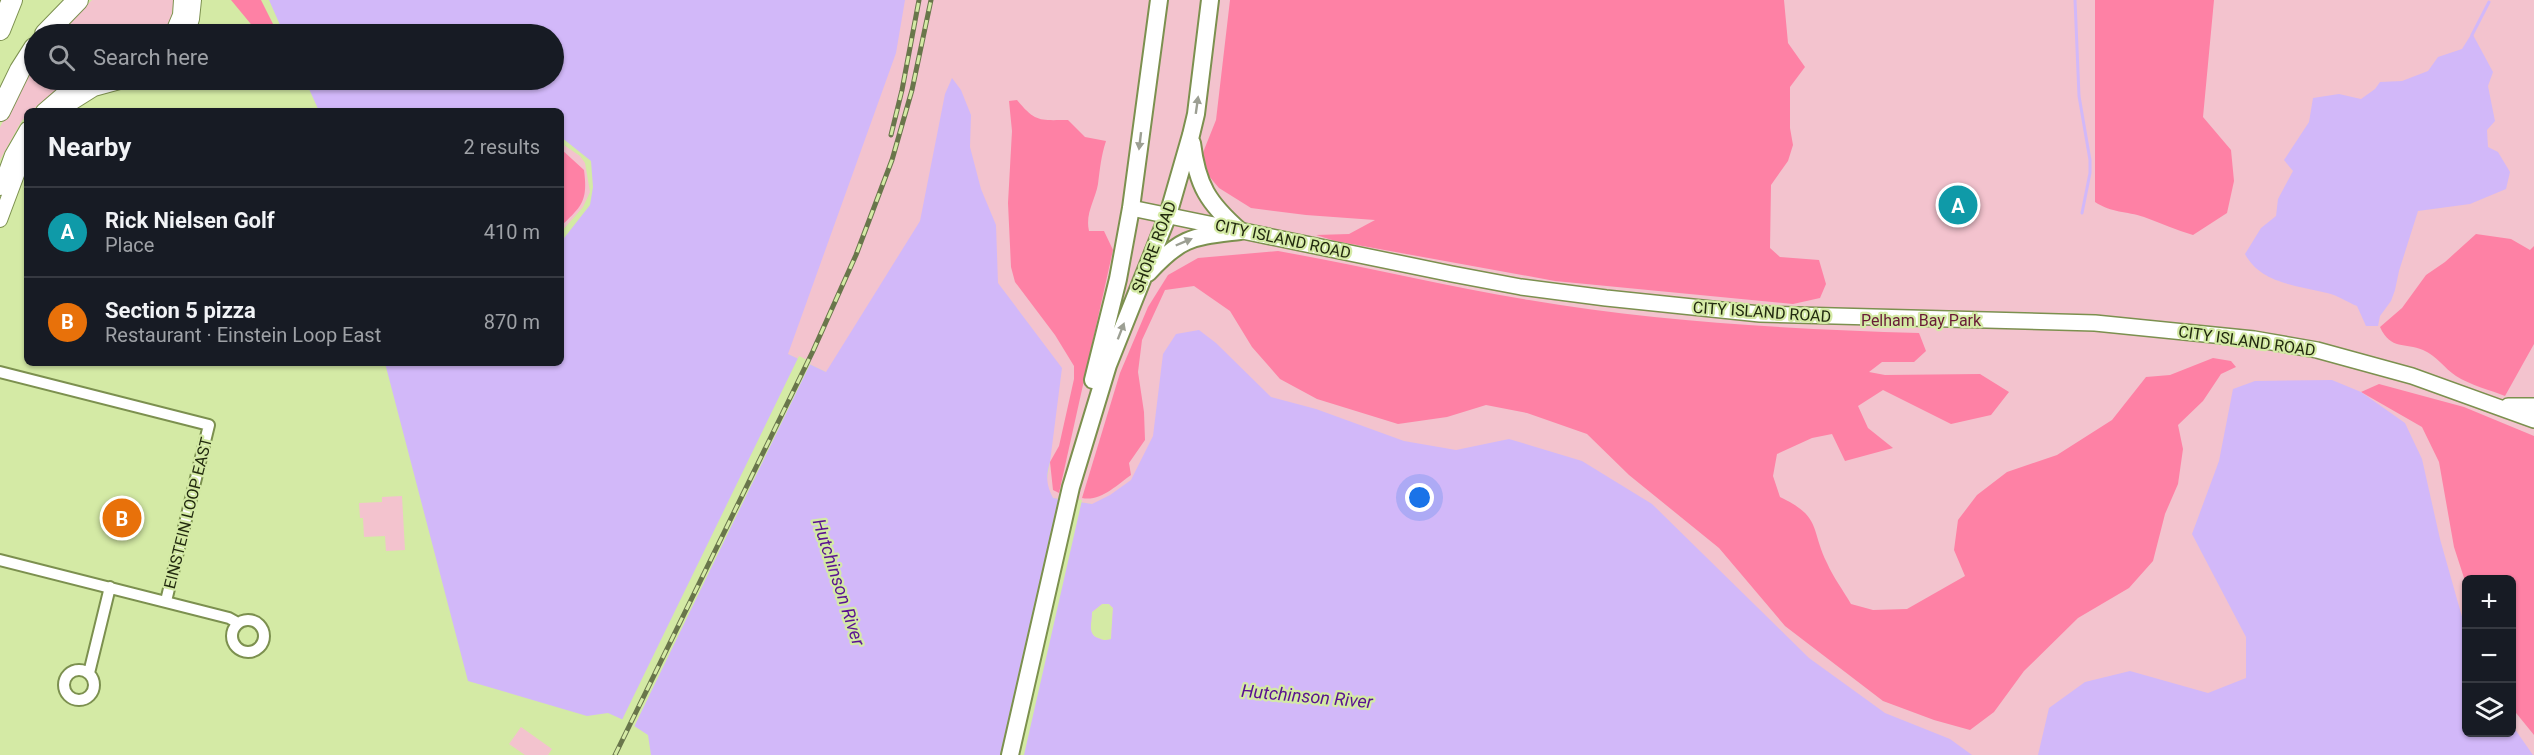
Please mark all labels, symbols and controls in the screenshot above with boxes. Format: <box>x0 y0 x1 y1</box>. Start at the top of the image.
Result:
search box <box>24 24 564 90</box>
icon: search <box>45 41 78 74</box>
text: Search here <box>93 45 209 70</box>
one-way arrow <box>1192 95 1202 114</box>
text: Nearby <box>48 132 131 162</box>
one-way arrow <box>1135 132 1144 151</box>
text: 2 results <box>464 135 540 159</box>
pin: A <box>1938 182 1978 228</box>
street label: SHORE ROAD <box>1128 199 1180 295</box>
text: Rick Nielsen Golf <box>105 208 275 233</box>
street label: CITY ISLAND ROAD <box>1213 215 1353 263</box>
text: A <box>61 220 74 244</box>
text: 410 m <box>484 220 540 244</box>
text: Place <box>105 233 154 257</box>
one-way arrow <box>1176 238 1193 247</box>
text: Section 5 pizza <box>105 298 256 323</box>
street label: CITY ISLAND ROAD <box>1692 298 1832 326</box>
text: B <box>61 310 74 334</box>
text: 870 m <box>484 310 540 334</box>
park label: Pelham Bay Park <box>1861 311 1982 330</box>
one-way arrow <box>1116 322 1126 340</box>
street label: CITY ISLAND ROAD <box>2177 322 2317 360</box>
text: Restaurant · Einstein Loop East <box>105 323 381 347</box>
street label: EINSTEIN LOOP EAST <box>160 435 216 591</box>
your location <box>1405 483 1434 512</box>
pin: B <box>102 496 142 540</box>
water label: Hutchinson River <box>809 516 870 649</box>
map controls <box>2462 575 2516 737</box>
button: + <box>2462 575 2516 629</box>
button: − <box>2462 629 2516 683</box>
water label: Hutchinson River <box>1240 680 1375 712</box>
button: layers <box>2462 683 2516 737</box>

